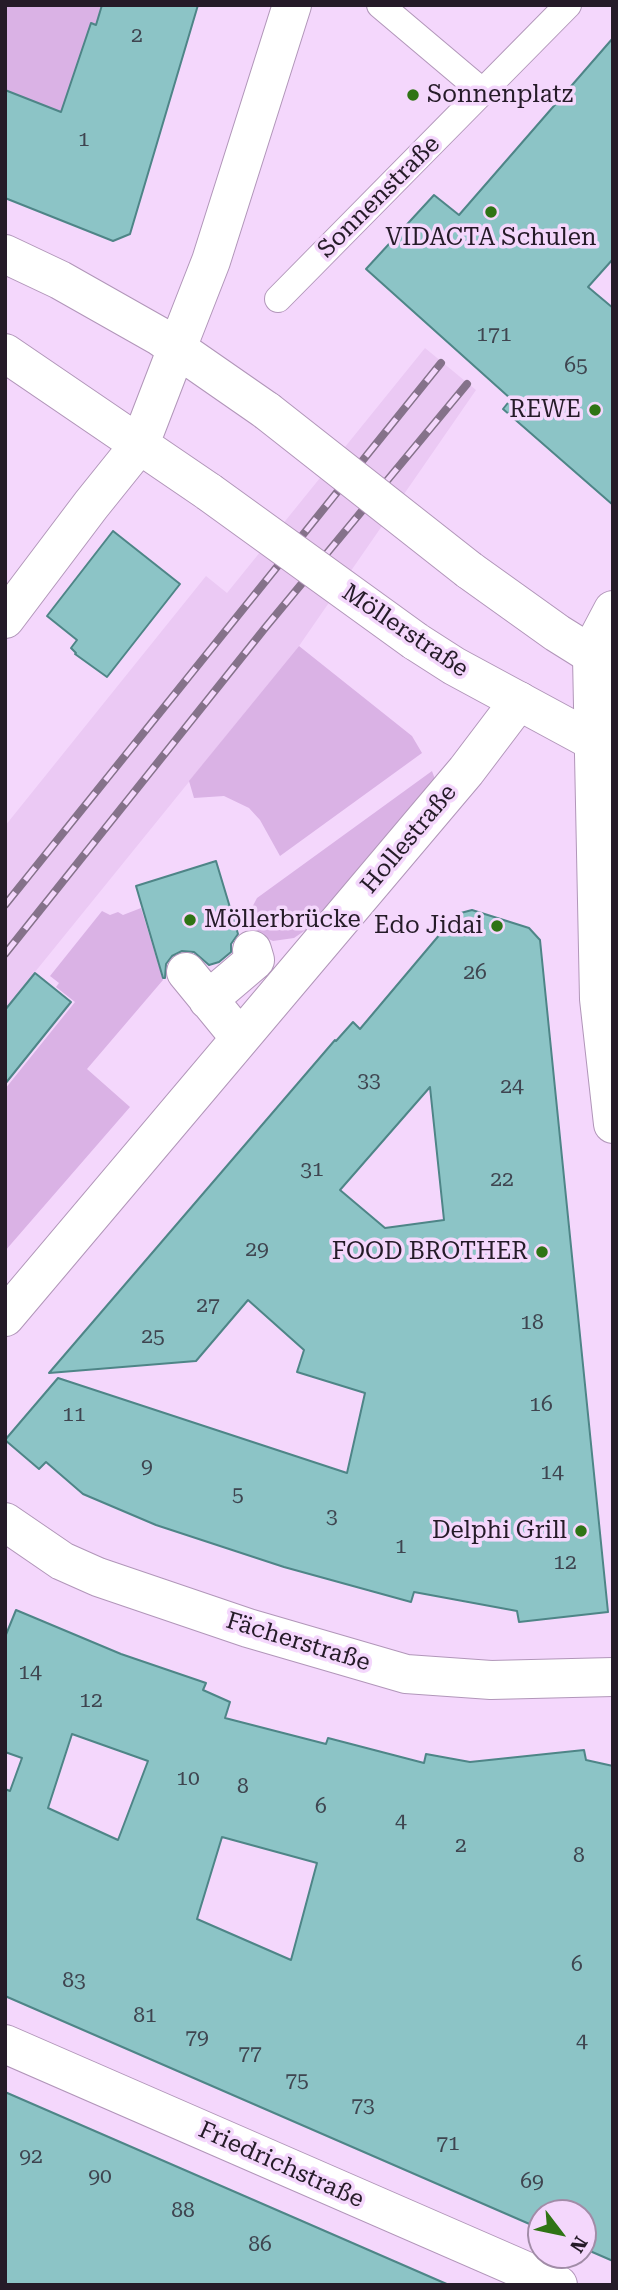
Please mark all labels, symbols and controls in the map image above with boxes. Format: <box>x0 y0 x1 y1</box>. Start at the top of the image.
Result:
house number: 2 <box>131 23 143 49</box>
place label: Sonnenplatz <box>427 81 573 109</box>
marker: Sonnenplatz <box>405 87 421 103</box>
house number: 1 <box>78 127 90 153</box>
street label: Sonnenstraße <box>312 130 446 264</box>
marker: VIDACTA Schulen <box>483 204 499 220</box>
place label: VIDACTA Schulen <box>386 224 596 252</box>
house number: 171 <box>476 322 512 348</box>
house number: 65 <box>564 353 588 379</box>
place label: REWE <box>509 396 581 424</box>
marker: REWE <box>587 402 603 418</box>
street label: Möllerstraße <box>336 578 474 684</box>
street label: Hollestraße <box>355 779 463 899</box>
place label: Möllerbrücke <box>204 906 361 934</box>
marker: Möllerbrücke <box>182 912 198 928</box>
place label: Edo Jidai <box>374 912 483 940</box>
marker: Edo Jidai <box>489 918 505 934</box>
house number: 26 <box>463 960 487 986</box>
house number: 33 <box>357 1068 381 1094</box>
house number: 24 <box>500 1074 524 1100</box>
house number: 31 <box>300 1157 324 1183</box>
house number: 22 <box>490 1167 514 1193</box>
house number: 29 <box>245 1237 269 1263</box>
place label: FOOD BROTHER <box>332 1238 528 1266</box>
marker: FOOD BROTHER <box>534 1244 550 1260</box>
house number: 27 <box>196 1293 220 1319</box>
house number: 18 <box>520 1310 544 1336</box>
house number: 25 <box>141 1324 165 1350</box>
house number: 16 <box>529 1392 553 1418</box>
house number: 11 <box>62 1402 86 1428</box>
house number: 9 <box>141 1454 153 1480</box>
house number: 14 <box>540 1460 564 1486</box>
house number: 5 <box>232 1482 244 1508</box>
house number: 3 <box>326 1504 338 1530</box>
place label: Delphi Grill <box>432 1517 567 1545</box>
marker: Delphi Grill <box>573 1523 589 1539</box>
house number: 1 <box>395 1534 407 1560</box>
house number: 12 <box>553 1550 577 1576</box>
street label: Fächerstraße <box>223 1606 373 1678</box>
house number: 14 <box>18 1660 42 1686</box>
house number: 12 <box>79 1688 103 1714</box>
house number: 10 <box>176 1766 200 1792</box>
house number: 8 <box>237 1774 249 1800</box>
house number: 6 <box>315 1794 327 1820</box>
house number: 4 <box>395 1809 407 1835</box>
house number: 2 <box>455 1833 467 1859</box>
house number: 8 <box>573 1843 585 1869</box>
house number: 6 <box>571 1952 583 1978</box>
house number: 83 <box>62 1968 86 1994</box>
house number: 81 <box>133 2003 157 2029</box>
house number: 79 <box>185 2025 209 2051</box>
house number: 4 <box>576 2029 588 2055</box>
house number: 77 <box>238 2041 262 2067</box>
house number: 75 <box>285 2068 309 2094</box>
house number: 73 <box>351 2093 375 2119</box>
street label: Friedrichstraße <box>194 2116 368 2214</box>
house number: 71 <box>436 2131 460 2157</box>
house number: 92 <box>19 2144 43 2170</box>
house number: 90 <box>88 2164 112 2190</box>
house number: 69 <box>520 2169 544 2195</box>
house number: 88 <box>171 2198 195 2224</box>
north arrow <box>527 2199 597 2269</box>
house number: 86 <box>248 2232 272 2258</box>
text: N <box>565 2232 592 2257</box>

